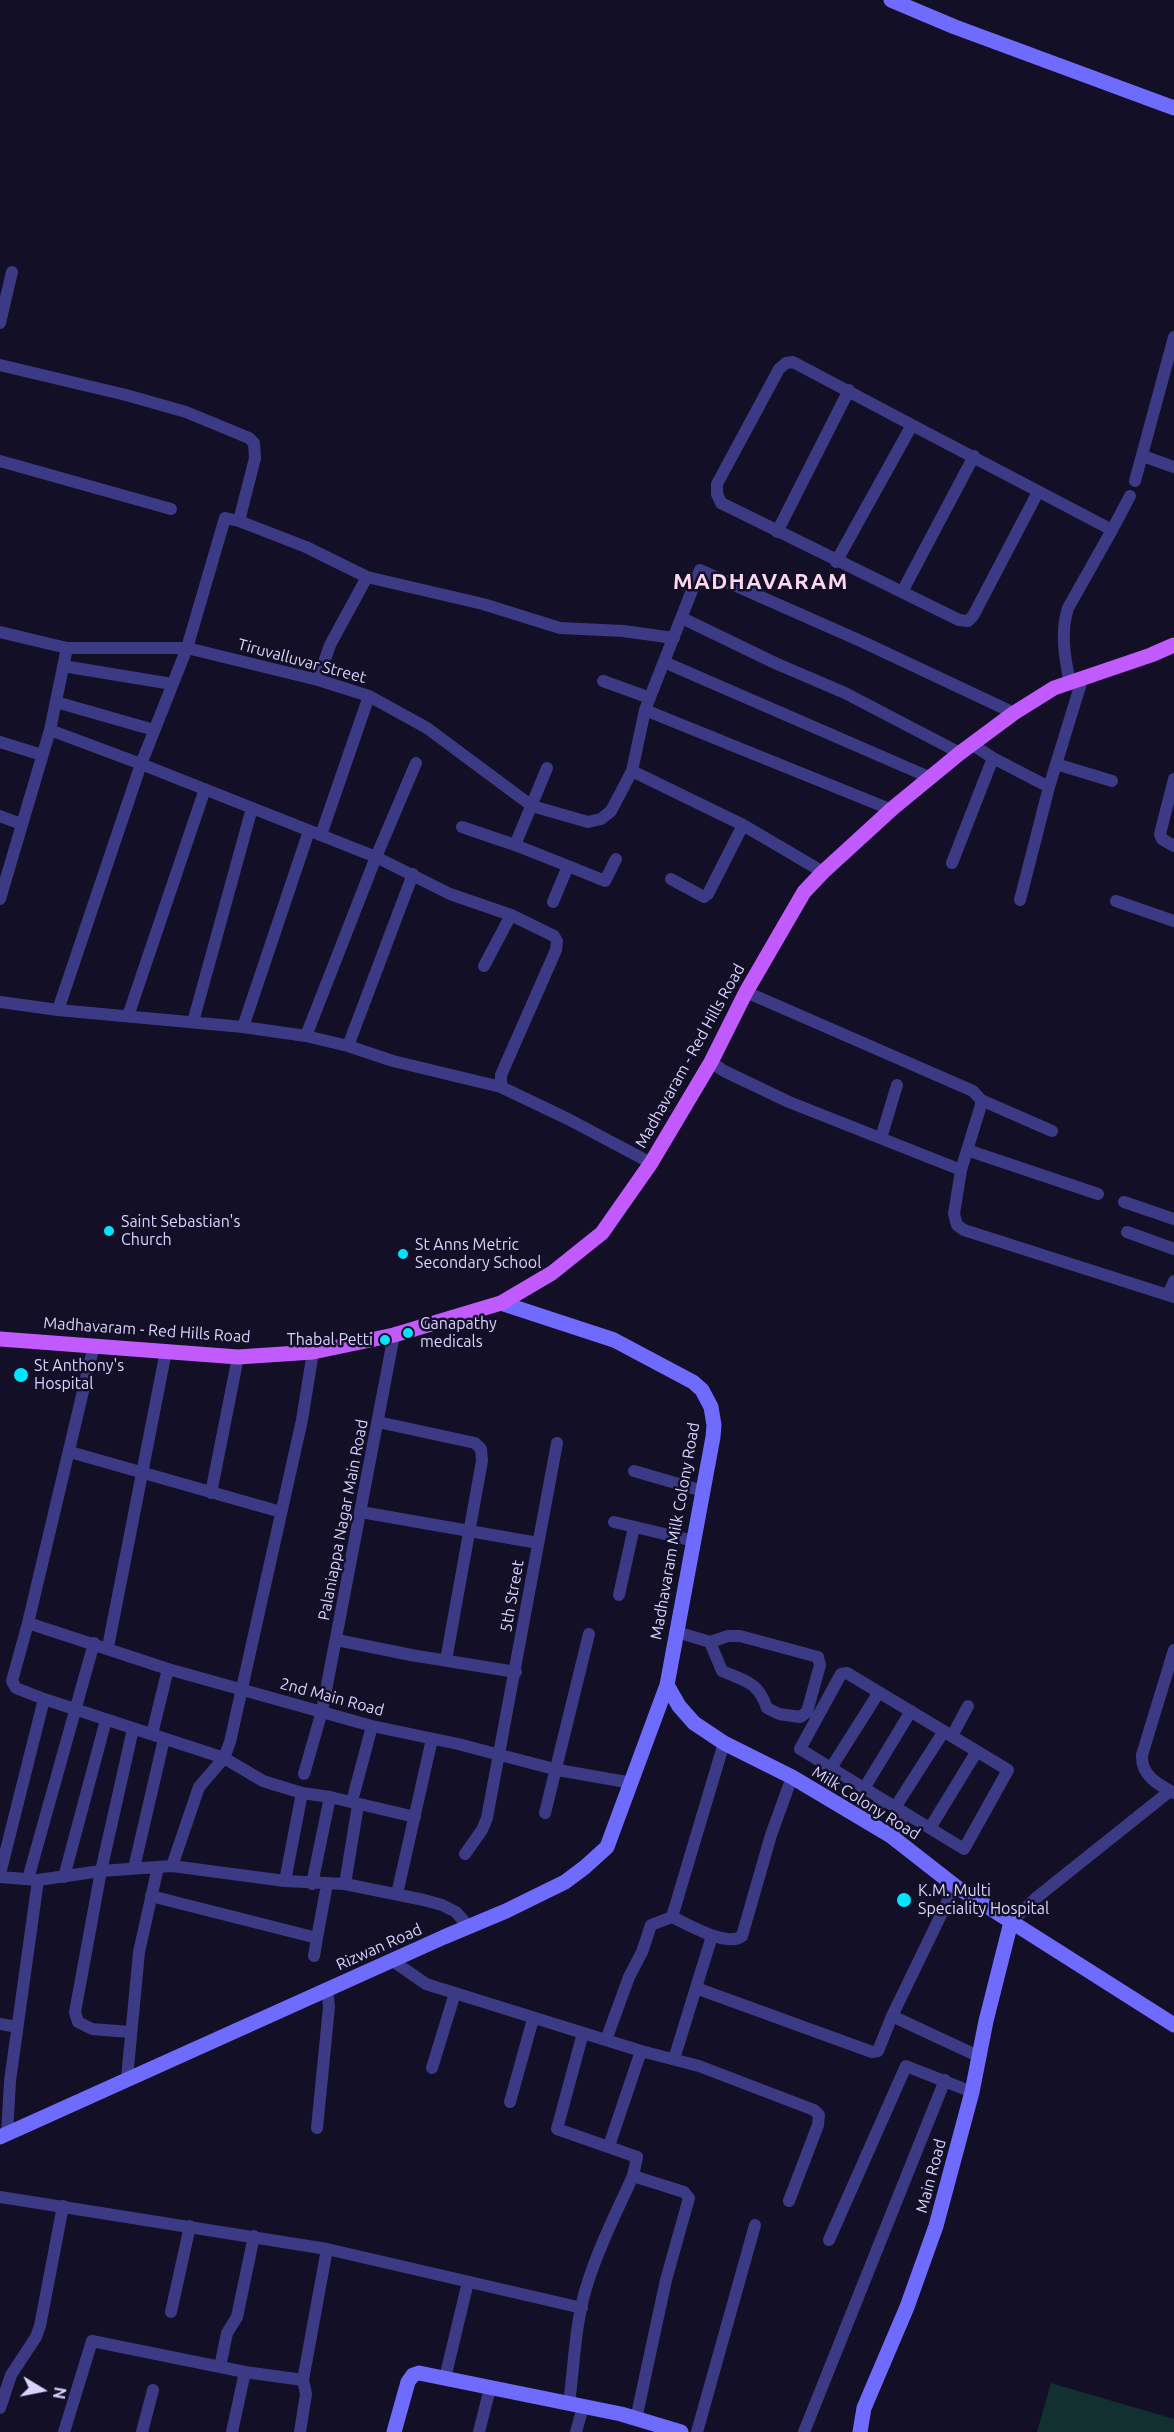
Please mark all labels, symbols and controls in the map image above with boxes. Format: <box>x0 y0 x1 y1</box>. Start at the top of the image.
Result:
district label: MADHAVARAM <box>673 569 849 595</box>
street label: Tiruvalluvar Street <box>236 635 368 687</box>
street label: Madhavaram - Red Hills Road <box>631 961 749 1151</box>
place label: Saint Sebastian's Church <box>121 1212 240 1250</box>
marker: Saint Sebastian's Church <box>102 1224 116 1238</box>
place label: St Anns Metric Secondary School <box>415 1235 541 1273</box>
marker: St Anns Metric Secondary School <box>396 1247 410 1261</box>
street label: Madhavaram - Red Hills Road <box>43 1313 251 1347</box>
place label: Ganapathy medicals <box>420 1314 497 1352</box>
marker: Ganapathy medicals <box>401 1326 415 1340</box>
place label: Thabal Petti <box>287 1330 373 1350</box>
marker: Thabal Petti <box>378 1333 392 1347</box>
place label: St Anthony's Hospital <box>34 1356 124 1394</box>
marker: St Anthony's Hospital <box>12 1366 30 1384</box>
street label: Palaniappa Nagar Main Road <box>314 1418 372 1622</box>
street label: Madhavaram Milk Colony Road <box>646 1421 704 1641</box>
street label: 5th Street <box>496 1558 528 1634</box>
street label: 2nd Main Road <box>278 1674 386 1720</box>
street label: Milk Colony Road <box>808 1762 924 1844</box>
place label: K.M. Multi Speciality Hospital <box>918 1881 1049 1919</box>
marker: K.M. Multi Speciality Hospital <box>895 1891 913 1909</box>
street label: Rizwan Road <box>333 1920 425 1974</box>
street label: Main Road <box>912 2137 950 2215</box>
north arrow <box>12 2360 72 2420</box>
text: N <box>50 2386 70 2401</box>

